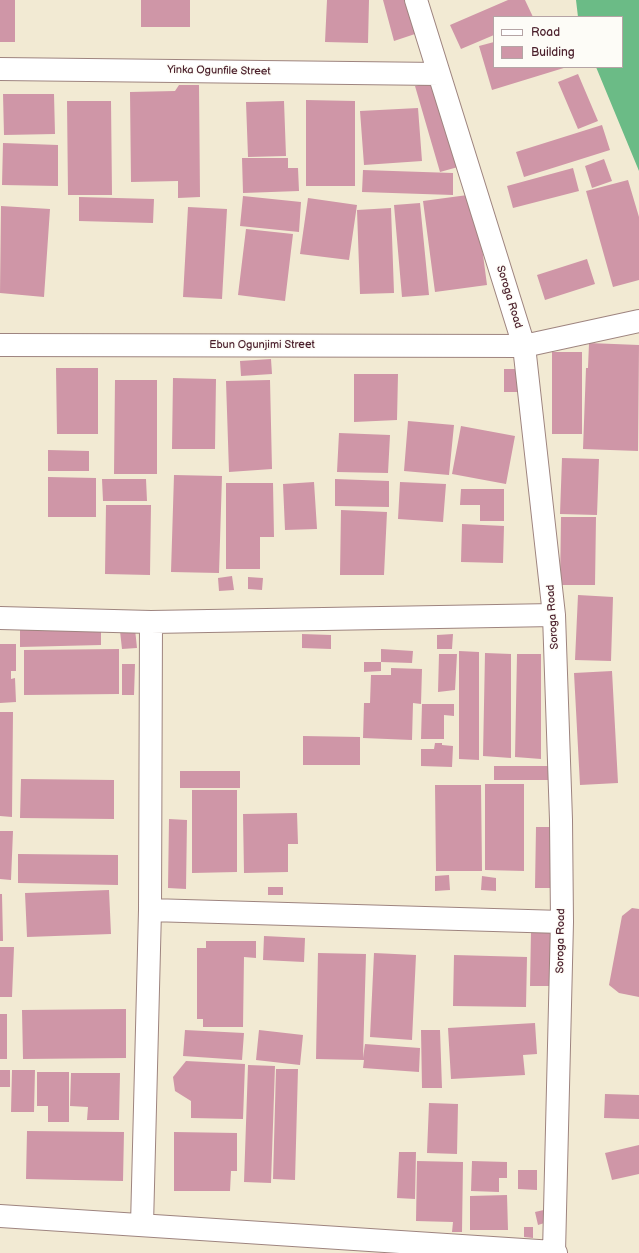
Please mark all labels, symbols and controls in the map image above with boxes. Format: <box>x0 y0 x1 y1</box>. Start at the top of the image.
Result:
legend <box>493 16 623 68</box>
text: Road <box>531 25 560 40</box>
text: Building <box>531 45 575 60</box>
street label: Yinka Ogunfile Street <box>167 63 271 79</box>
street label: Soroga Road <box>493 264 525 330</box>
street label: Ebun Ogunjimi Street <box>209 338 315 352</box>
street label: Soroga Road <box>544 584 562 650</box>
street label: Soroga Road <box>554 908 568 974</box>

